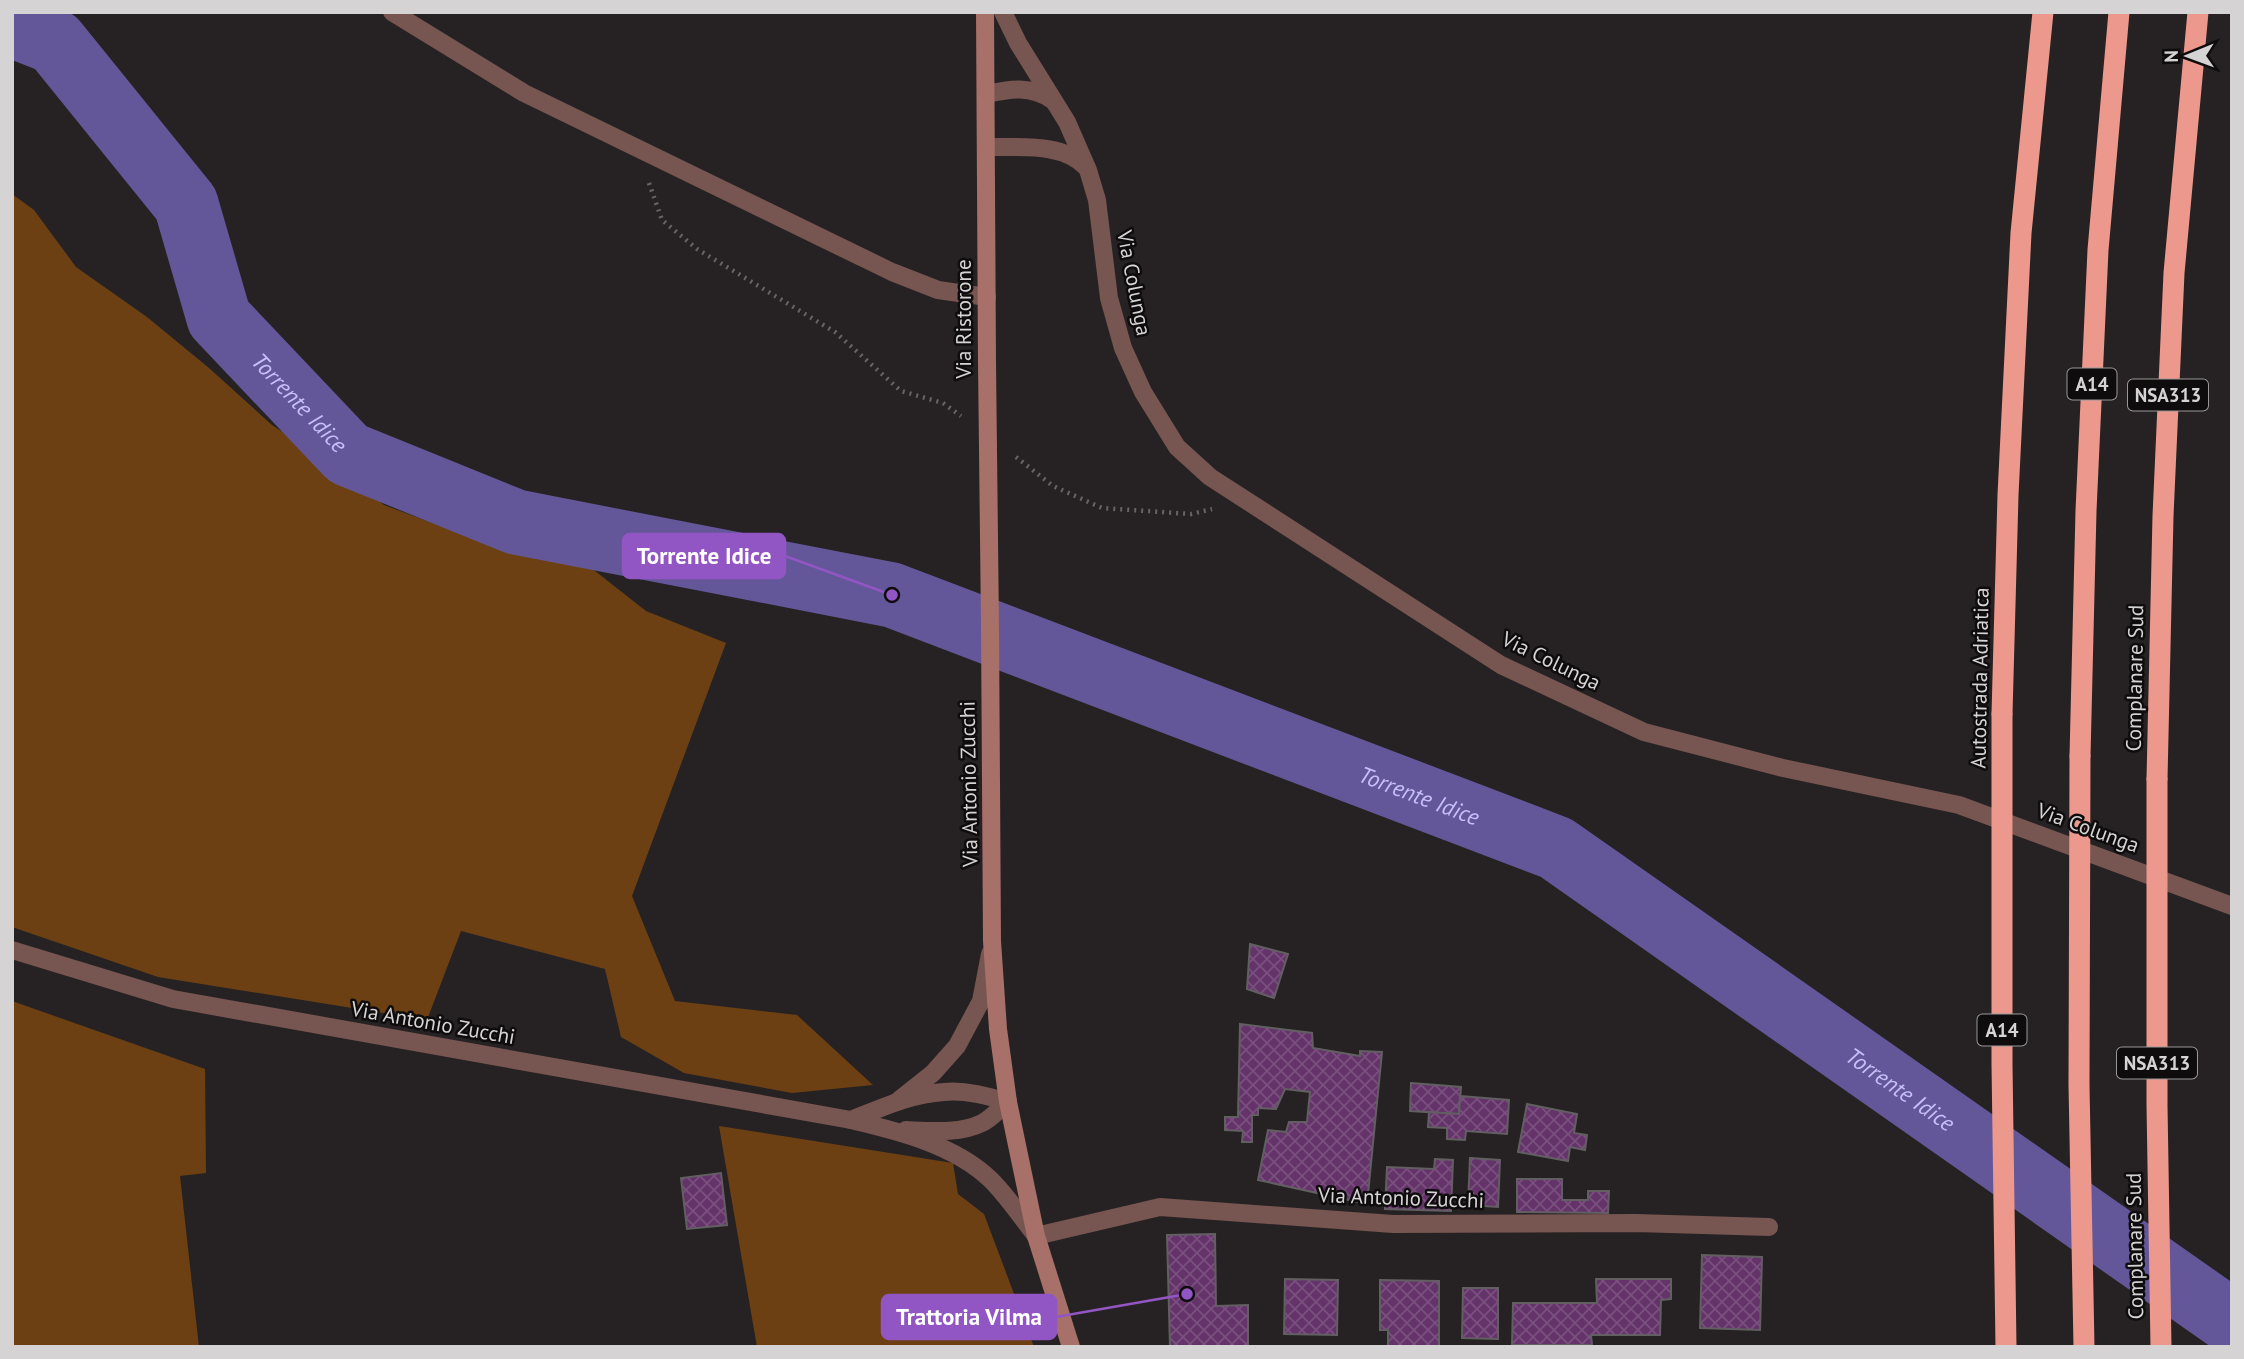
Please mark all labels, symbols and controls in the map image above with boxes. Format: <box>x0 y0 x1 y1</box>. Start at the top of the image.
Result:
north arrow <box>2153 21 2223 91</box>
text: N <box>2159 50 2183 63</box>
street label: Via Colunga <box>1111 227 1158 338</box>
street label: Via Ristorone <box>950 259 977 380</box>
water label: Torrente Idice <box>246 346 354 459</box>
road number: A14 <box>2068 368 2116 400</box>
road number: NSA313 <box>2128 380 2208 410</box>
callout: Torrente Idice <box>623 534 785 578</box>
text: Torrente Idice <box>637 541 771 570</box>
street label: Autostrada Adriatica <box>1964 587 1995 769</box>
street label: Complanare Sud <box>2120 604 2149 751</box>
street label: Via Colunga <box>1496 625 1605 696</box>
street label: Via Antonio Zucchi <box>954 701 983 868</box>
water label: Torrente Idice <box>1355 759 1484 832</box>
street label: Via Colunga <box>2032 796 2143 858</box>
street label: Via Antonio Zucchi <box>348 995 517 1050</box>
road number: A14 <box>1978 1014 2026 1046</box>
water label: Torrente Idice <box>1840 1041 1961 1137</box>
road number: NSA313 <box>2117 1048 2197 1078</box>
street label: Complanare Sud <box>2120 1173 2149 1320</box>
street label: Via Antonio Zucchi <box>1316 1181 1485 1214</box>
callout: Trattoria Vilma <box>882 1295 1056 1339</box>
text: Trattoria Vilma <box>896 1302 1042 1331</box>

